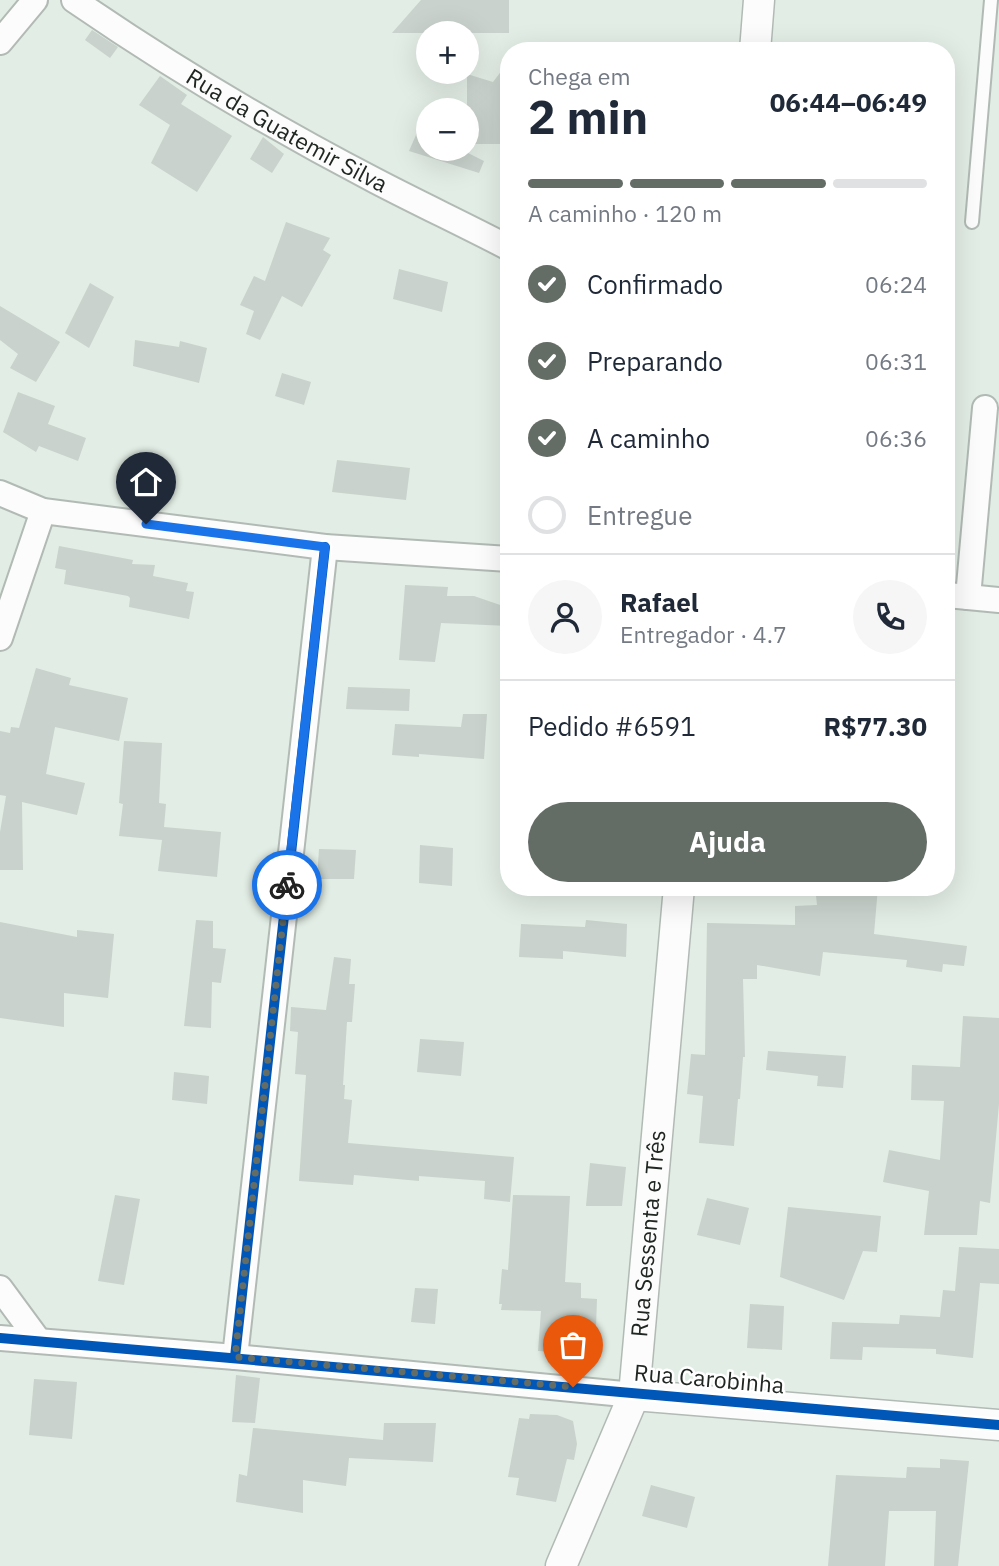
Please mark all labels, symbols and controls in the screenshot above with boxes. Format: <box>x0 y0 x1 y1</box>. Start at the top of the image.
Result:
map controls <box>416 21 479 161</box>
button: + <box>416 21 479 84</box>
street label: Rua da Guatemir Silva <box>181 61 393 199</box>
text: Chega em <box>528 61 630 91</box>
text: 06:44–06:49 <box>770 85 927 119</box>
text: 2 min <box>528 87 648 147</box>
button: − <box>416 98 479 161</box>
text: A caminho · 120 m <box>528 198 722 228</box>
icon: check <box>528 265 566 303</box>
text: Confirmado <box>587 267 723 301</box>
text: 06:24 <box>865 269 927 299</box>
icon: check <box>528 342 566 380</box>
text: Preparando <box>587 344 723 378</box>
text: 06:31 <box>865 346 927 376</box>
icon: check <box>528 419 566 457</box>
text: A caminho <box>587 421 710 455</box>
text: 06:36 <box>865 423 927 453</box>
pin <box>116 452 176 524</box>
icon: home <box>127 463 165 501</box>
text: Entregue <box>587 498 692 532</box>
button: person <box>528 580 602 654</box>
button: phone <box>853 580 927 654</box>
text: Rafael <box>620 585 699 619</box>
text: Entregador · 4.7 <box>620 619 787 649</box>
text: Pedido #6591 <box>528 709 696 743</box>
text: R$77.30 <box>823 709 927 743</box>
button: Ajuda <box>528 802 927 882</box>
courier <box>252 850 322 920</box>
icon: bike <box>268 866 306 904</box>
street label: Rua Sessenta e Três <box>623 1129 671 1338</box>
pin <box>543 1315 603 1387</box>
icon: bag <box>554 1326 592 1364</box>
street label: Rua Carobinha <box>633 1356 785 1400</box>

